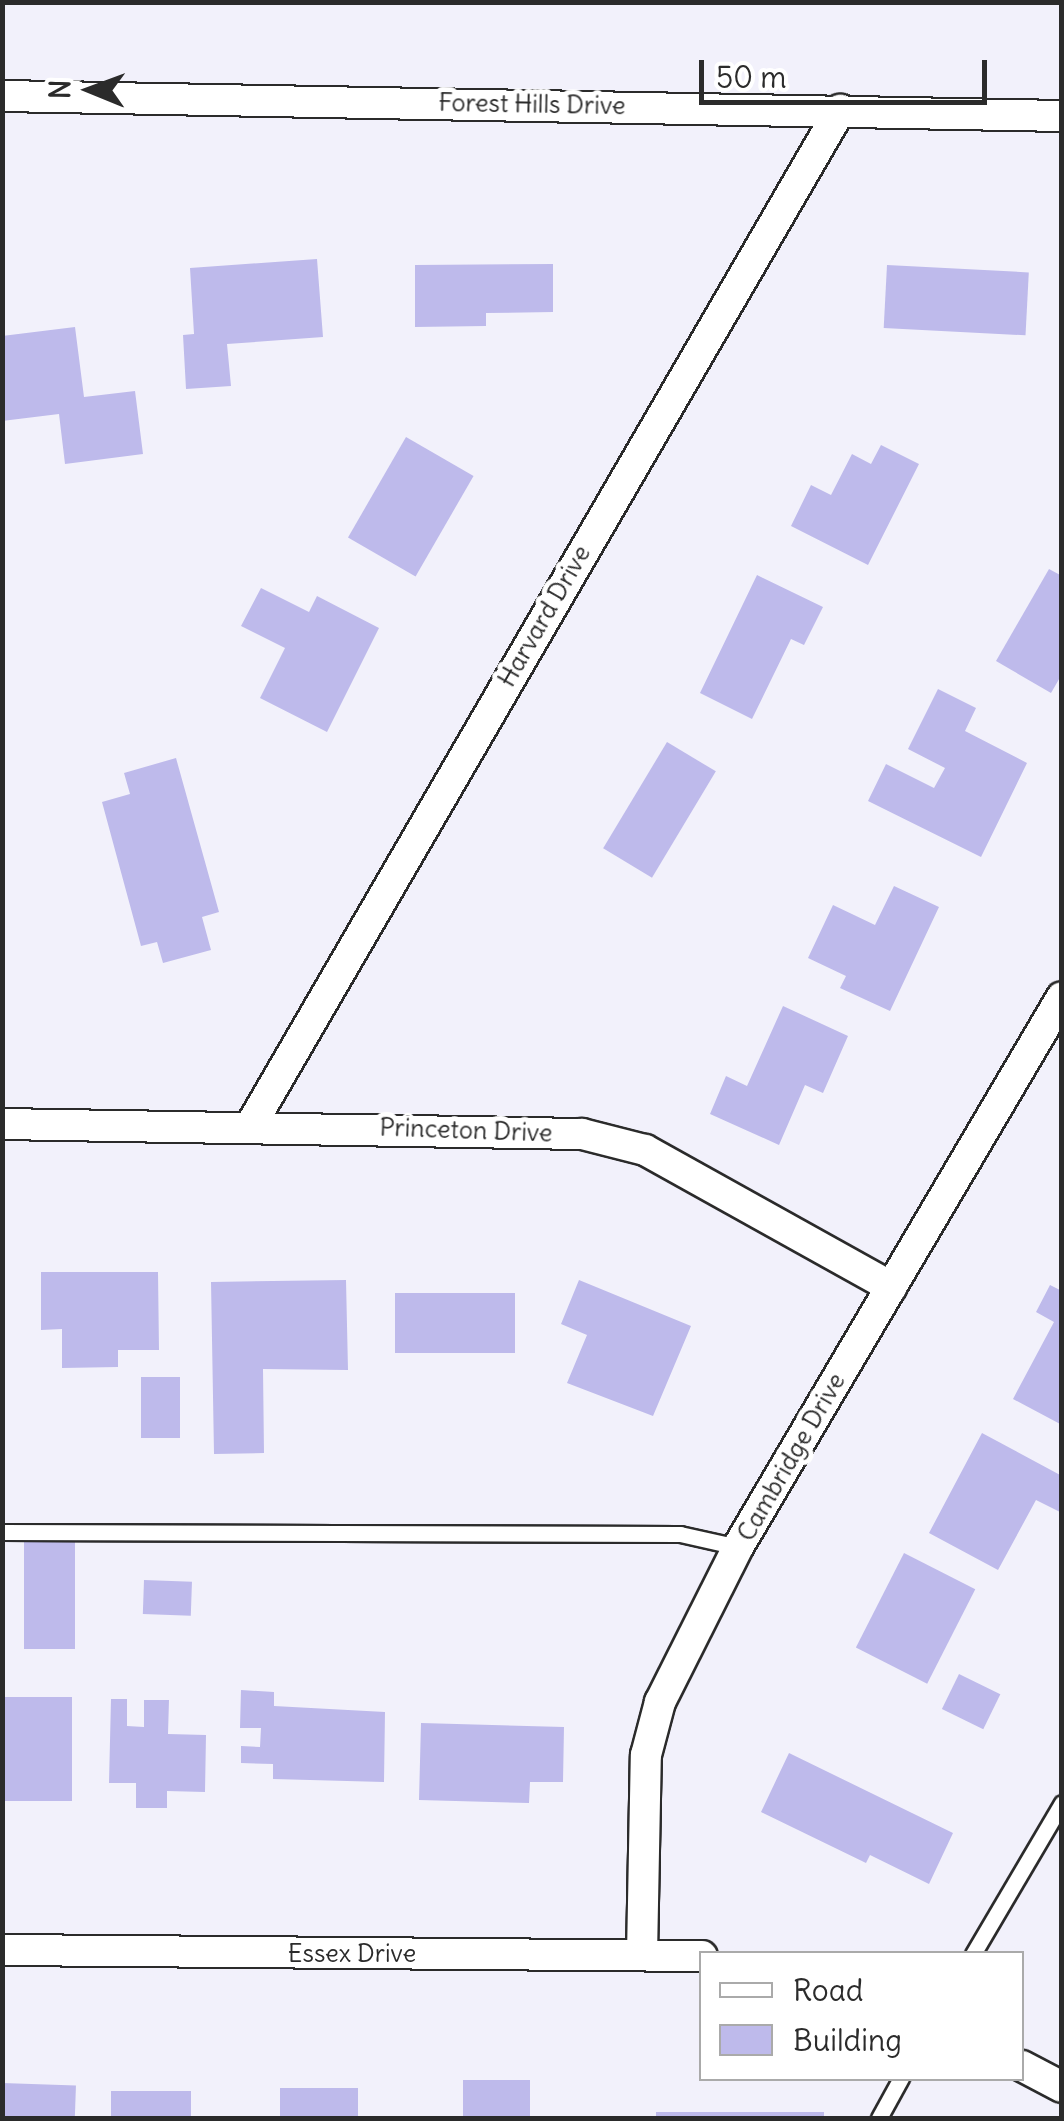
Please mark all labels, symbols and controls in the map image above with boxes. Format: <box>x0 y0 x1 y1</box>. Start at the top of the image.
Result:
north arrow <box>40 40 140 140</box>
scale bar <box>704 40 992 102</box>
text: 50 m <box>716 58 786 96</box>
text: N <box>42 79 78 99</box>
street label: Forest Hills Drive <box>438 87 626 121</box>
street label: Harvard Drive <box>491 540 597 692</box>
street label: Princeton Drive <box>379 1112 553 1148</box>
street label: Cambridge Drive <box>731 1368 851 1546</box>
street label: Essex Drive <box>288 1938 416 1968</box>
legend <box>699 1951 1024 2081</box>
text: Road <box>793 1971 863 2009</box>
text: Building <box>793 2021 902 2059</box>

